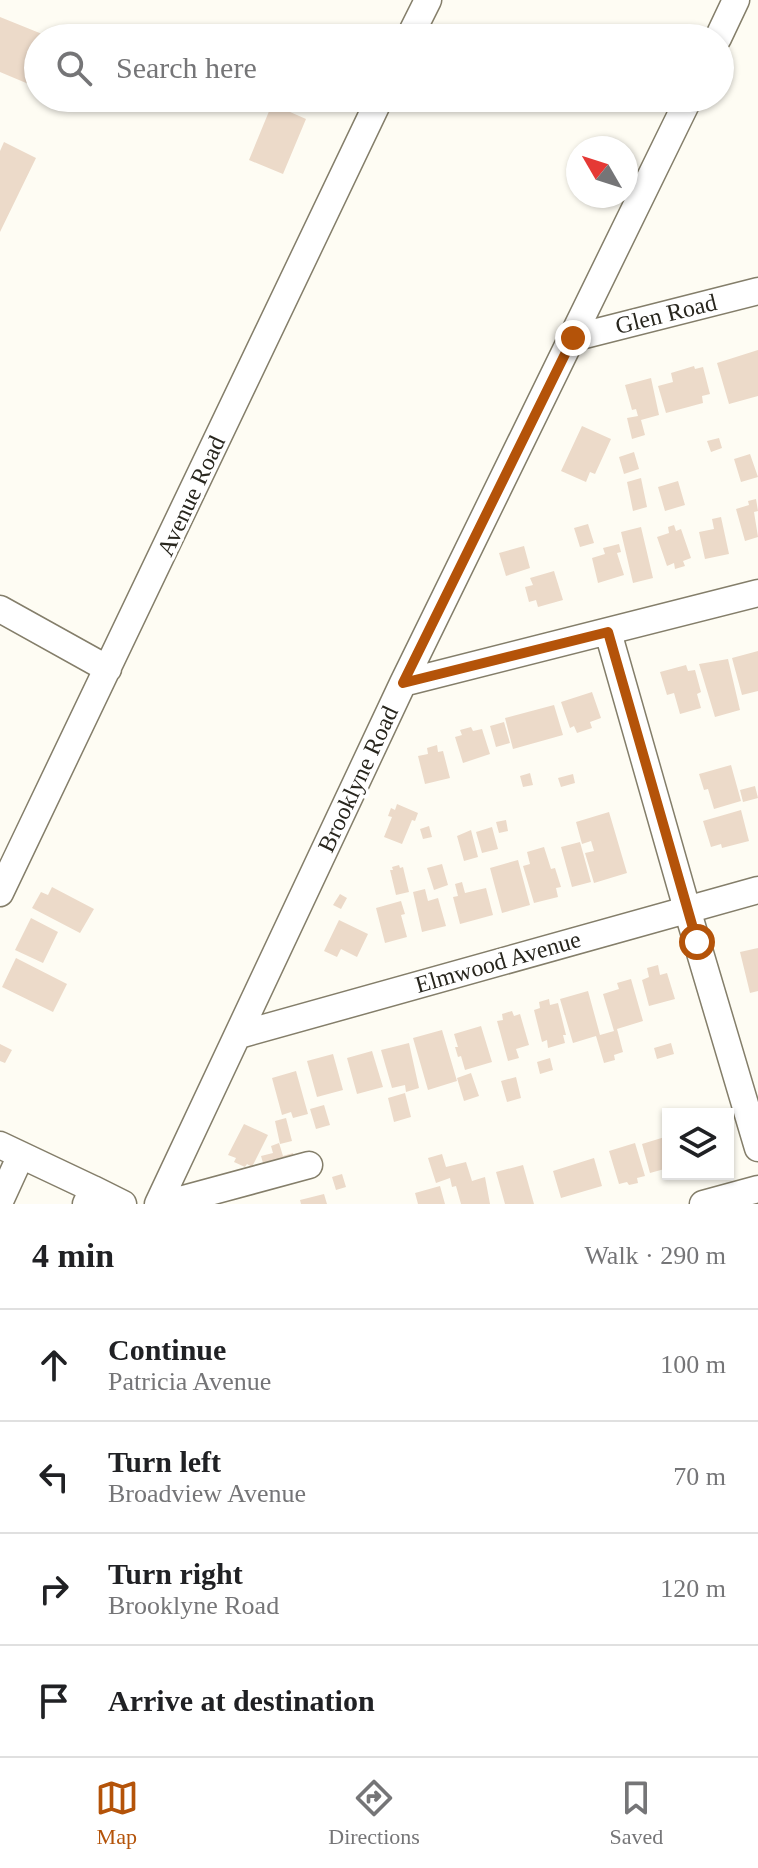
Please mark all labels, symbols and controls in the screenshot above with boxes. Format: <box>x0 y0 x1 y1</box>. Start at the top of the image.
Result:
search box <box>24 24 734 112</box>
icon: search <box>52 46 96 90</box>
text: Search here <box>116 51 257 84</box>
north arrow <box>566 136 638 208</box>
street label: Glen Road <box>613 289 719 339</box>
route end <box>555 320 591 356</box>
street label: Avenue Road <box>152 432 230 560</box>
street label: Brooklyne Road <box>313 702 403 856</box>
route start <box>679 924 715 960</box>
street label: Elmwood Avenue <box>412 926 584 998</box>
map controls <box>662 1108 734 1180</box>
button: layers <box>662 1108 734 1180</box>
text: 4 min <box>32 1237 114 1274</box>
text: Walk · 290 m <box>584 1241 726 1270</box>
text: Continue <box>108 1333 226 1366</box>
icon: ahead <box>32 1343 76 1387</box>
text: 100 m <box>660 1350 726 1379</box>
text: Patricia Avenue <box>108 1367 271 1396</box>
text: Turn left <box>108 1445 221 1478</box>
icon: left <box>32 1455 76 1499</box>
text: 70 m <box>673 1462 726 1491</box>
text: Broadview Avenue <box>108 1479 306 1508</box>
text: Turn right <box>108 1557 243 1590</box>
icon: right <box>32 1567 76 1611</box>
text: 120 m <box>660 1574 726 1603</box>
text: Brooklyne Road <box>108 1591 279 1620</box>
icon: arrive <box>32 1679 76 1723</box>
text: Arrive at destination <box>108 1684 375 1717</box>
tab: Map <box>95 1776 139 1850</box>
tab: Directions <box>328 1776 420 1850</box>
tab: Saved <box>609 1776 663 1850</box>

